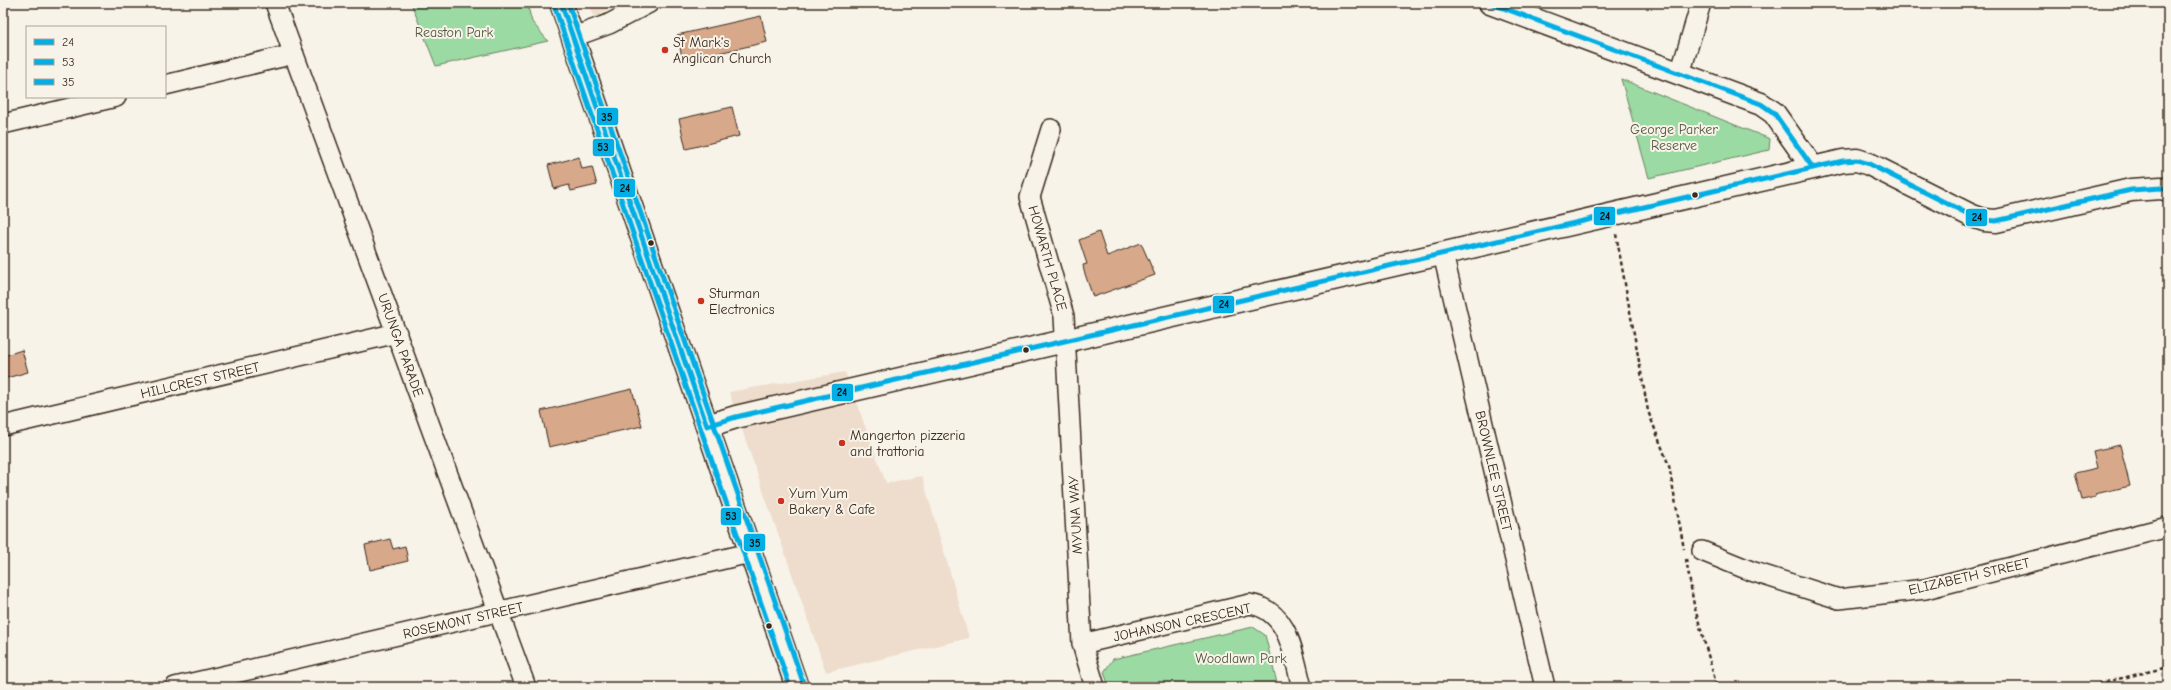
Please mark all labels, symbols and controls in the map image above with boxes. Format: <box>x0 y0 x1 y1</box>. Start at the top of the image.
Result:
park label: Reaston Park <box>415 24 493 41</box>
legend <box>26 26 166 98</box>
place label: St Mark's Anglican Church <box>673 34 772 67</box>
text: 24 <box>62 35 74 49</box>
marker: St Mark's Anglican Church <box>660 45 670 55</box>
text: 53 <box>62 55 75 69</box>
text: 35 <box>62 75 75 89</box>
line badge: 35 <box>596 107 619 126</box>
text: 35 <box>601 111 613 124</box>
park label: George Parker Reserve <box>1630 121 1718 154</box>
line badge: 53 <box>592 138 615 157</box>
text: 53 <box>597 141 609 154</box>
line badge: 24 <box>613 178 636 198</box>
text: 24 <box>620 182 630 195</box>
unlabelled marker <box>1690 190 1700 200</box>
street label: HOWARTH PLACE <box>1024 204 1071 313</box>
line badge: 24 <box>1593 206 1616 226</box>
line badge: 24 <box>1965 208 1988 227</box>
text: 24 <box>1600 210 1610 223</box>
text: 24 <box>1972 211 1982 224</box>
unlabelled marker <box>646 238 656 248</box>
place label: Sturman Electronics <box>709 285 775 318</box>
street label: URUNGA PARADE <box>374 291 427 399</box>
line badge: 24 <box>1212 295 1235 314</box>
marker: Sturman Electronics <box>696 296 706 306</box>
text: 24 <box>1219 298 1229 311</box>
unlabelled marker <box>1021 345 1031 355</box>
street label: HILLCREST STREET <box>139 358 262 402</box>
line badge: 24 <box>831 383 854 402</box>
text: 24 <box>837 386 847 399</box>
street label: BROWNLEE STREET <box>1471 409 1516 534</box>
place label: Mangerton pizzeria and trattoria <box>850 427 966 460</box>
marker: Mangerton pizzeria and trattoria <box>837 438 847 448</box>
street label: MYUNA WAY <box>1065 475 1086 555</box>
place label: Yum Yum Bakery & Cafe <box>789 485 875 518</box>
marker: Yum Yum Bakery & Cafe <box>776 496 786 506</box>
line badge: 53 <box>720 507 742 526</box>
text: 53 <box>725 510 737 523</box>
line badge: 35 <box>743 533 766 552</box>
text: 35 <box>749 537 761 550</box>
street label: ELIZABETH STREET <box>1907 554 2032 599</box>
street label: ROSEMONT STREET <box>401 598 526 643</box>
street label: JOHANSON CRESCENT <box>1112 599 1253 645</box>
unlabelled marker <box>764 621 774 631</box>
park label: Woodlawn Park <box>1195 650 1287 667</box>

